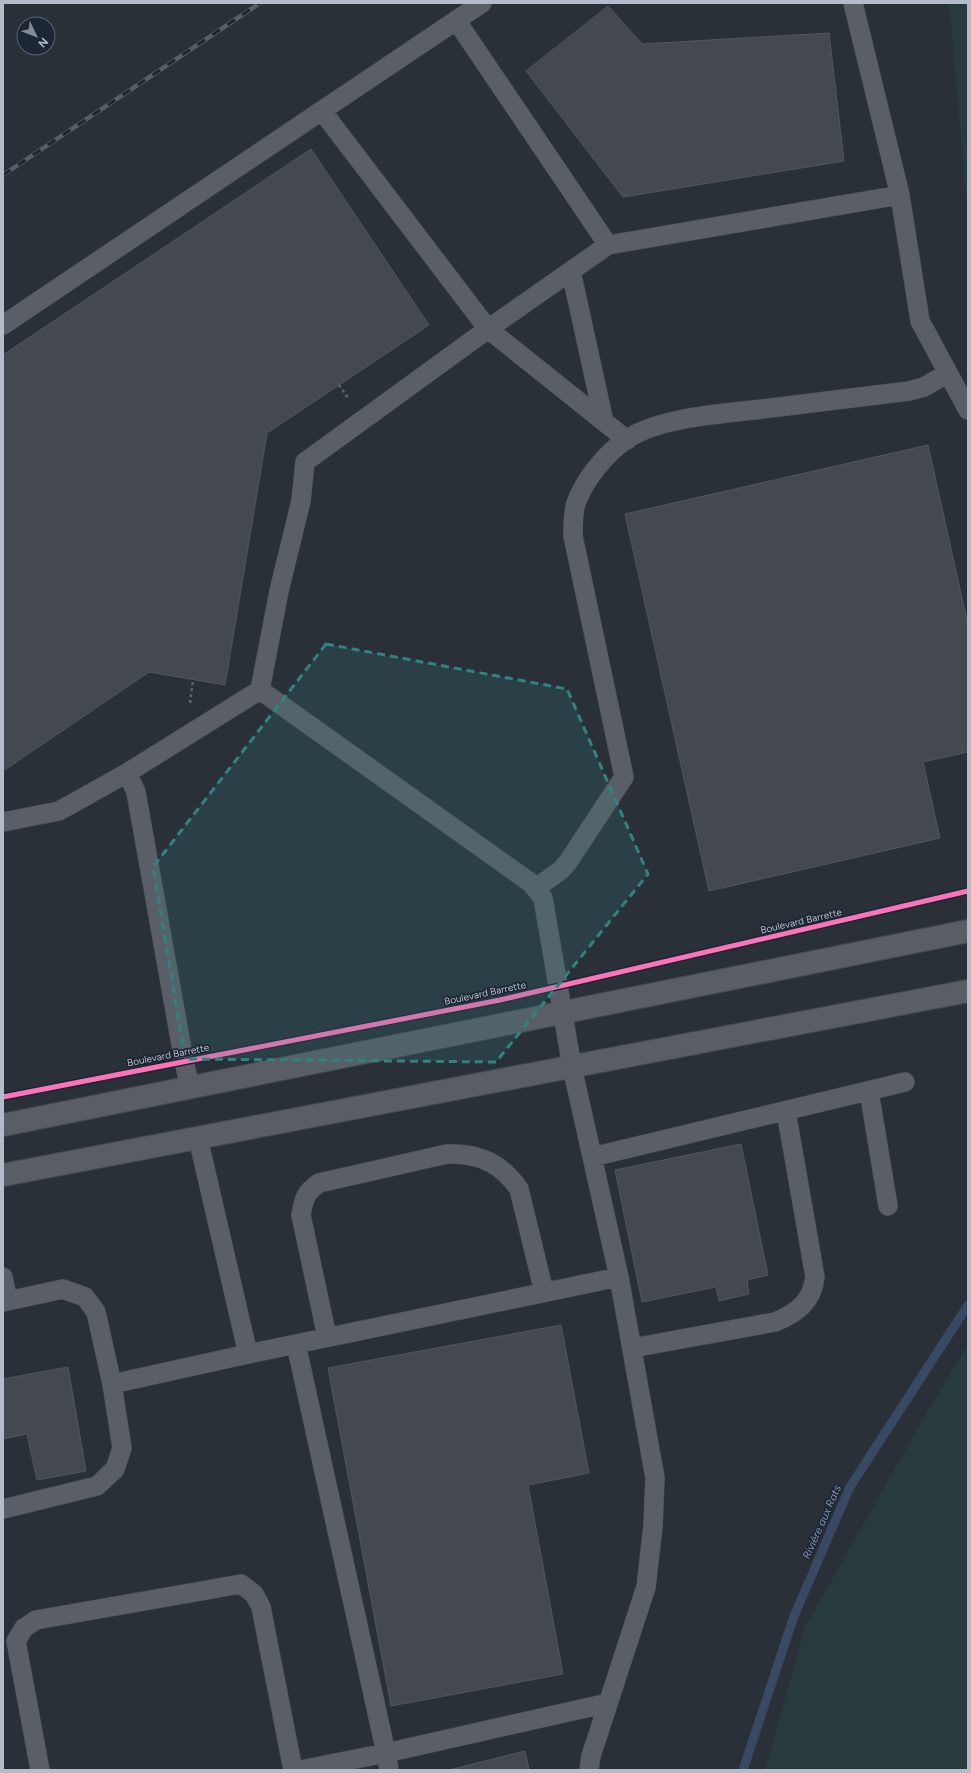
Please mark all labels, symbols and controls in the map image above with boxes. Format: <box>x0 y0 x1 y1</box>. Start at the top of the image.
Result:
north arrow <box>16 16 56 56</box>
text: N <box>35 35 51 50</box>
street label: Boulevard Barrette <box>759 905 844 937</box>
street label: Boulevard Barrette <box>443 978 528 1008</box>
street label: Boulevard Barrette <box>126 1041 211 1069</box>
water label: Rivière aux Rats <box>800 1483 844 1561</box>

